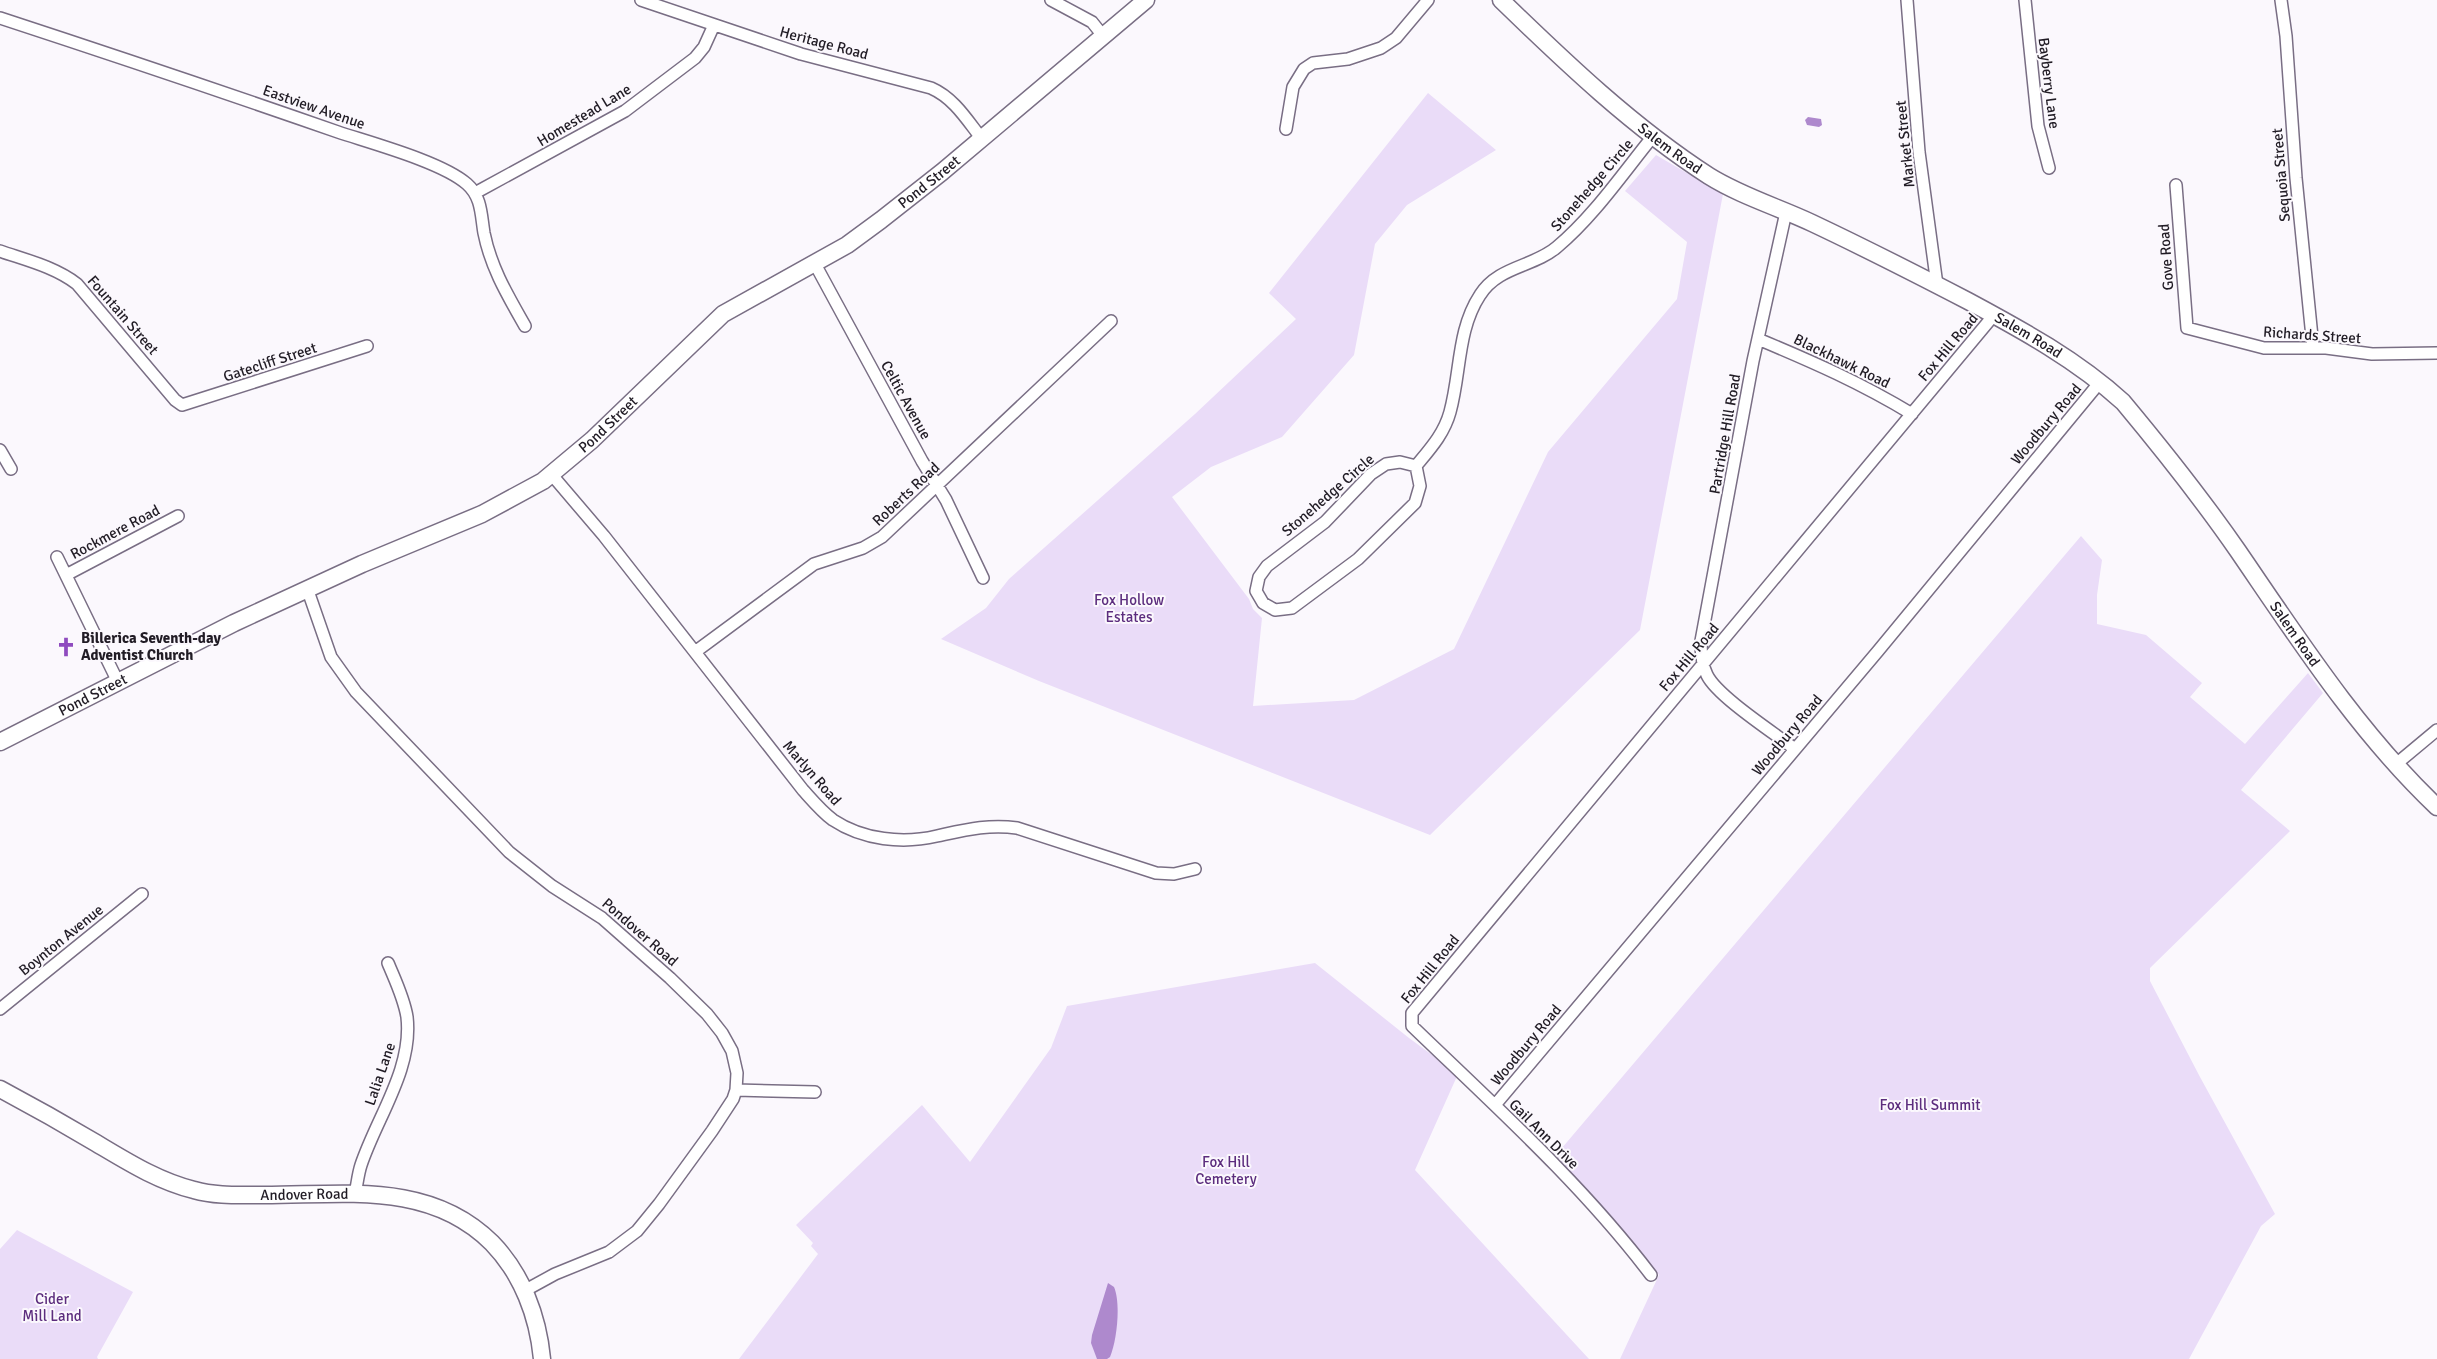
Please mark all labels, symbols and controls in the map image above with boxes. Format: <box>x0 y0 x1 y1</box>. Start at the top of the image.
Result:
street label: Heritage Road <box>778 23 870 63</box>
street label: Bayberry Lane <box>2034 36 2064 130</box>
street label: Homestead Lane <box>534 80 634 150</box>
street label: Eastview Avenue <box>260 81 368 133</box>
street label: Market Street <box>1891 99 1919 189</box>
street label: Salem Road <box>1634 119 1705 178</box>
street label: Sequoia Street <box>2268 127 2294 223</box>
street label: Stonehedge Circle <box>1547 135 1637 235</box>
street label: Pond Street <box>894 152 964 212</box>
street label: Gove Road <box>2155 223 2177 291</box>
street label: Fountain Street <box>84 272 162 358</box>
street label: Salem Road <box>1992 308 2066 362</box>
street label: Fox Hill Road <box>1914 309 1982 385</box>
street label: Richards Street <box>2262 323 2362 347</box>
street label: Blackhawk Road <box>1791 330 1893 392</box>
street label: Gatecliff Street <box>221 338 319 386</box>
street label: Celtic Avenue <box>877 357 935 443</box>
street label: Partridge Hill Road <box>1706 373 1744 495</box>
street label: Woodbury Road <box>2007 380 2085 468</box>
street label: Pond Street <box>575 392 641 457</box>
street label: Stonehedge Circle <box>1278 450 1378 540</box>
street label: Roberts Road <box>869 458 943 530</box>
street label: Rockmere Road <box>67 501 163 563</box>
park label: Fox Hollow Estates <box>1094 591 1164 626</box>
street label: Salem Road <box>2266 598 2324 670</box>
street label: Fox Hill Road <box>1655 619 1723 695</box>
place label: Billerica Seventh-day Adventist Church <box>81 629 221 664</box>
church icon: Billerica Seventh-day Adventist Church <box>55 636 77 658</box>
street label: Pond Street <box>55 670 130 720</box>
street label: Woodbury Road <box>1748 691 1826 779</box>
street label: Marlyn Road <box>779 737 845 809</box>
street label: Pondover Road <box>598 894 682 970</box>
street label: Boynton Avenue <box>15 901 107 979</box>
street label: Fox Hill Road <box>1397 931 1463 1007</box>
street label: Woodbury Road <box>1487 1001 1565 1089</box>
street label: Lalia Lane <box>361 1040 399 1108</box>
street label: Gail Ann Drive <box>1505 1095 1583 1173</box>
park label: Fox Hill Summit <box>1880 1096 1980 1114</box>
park label: Fox Hill Cemetery <box>1195 1153 1257 1188</box>
street label: Andover Road <box>260 1185 349 1204</box>
park label: Cider Mill Land <box>22 1290 82 1325</box>

